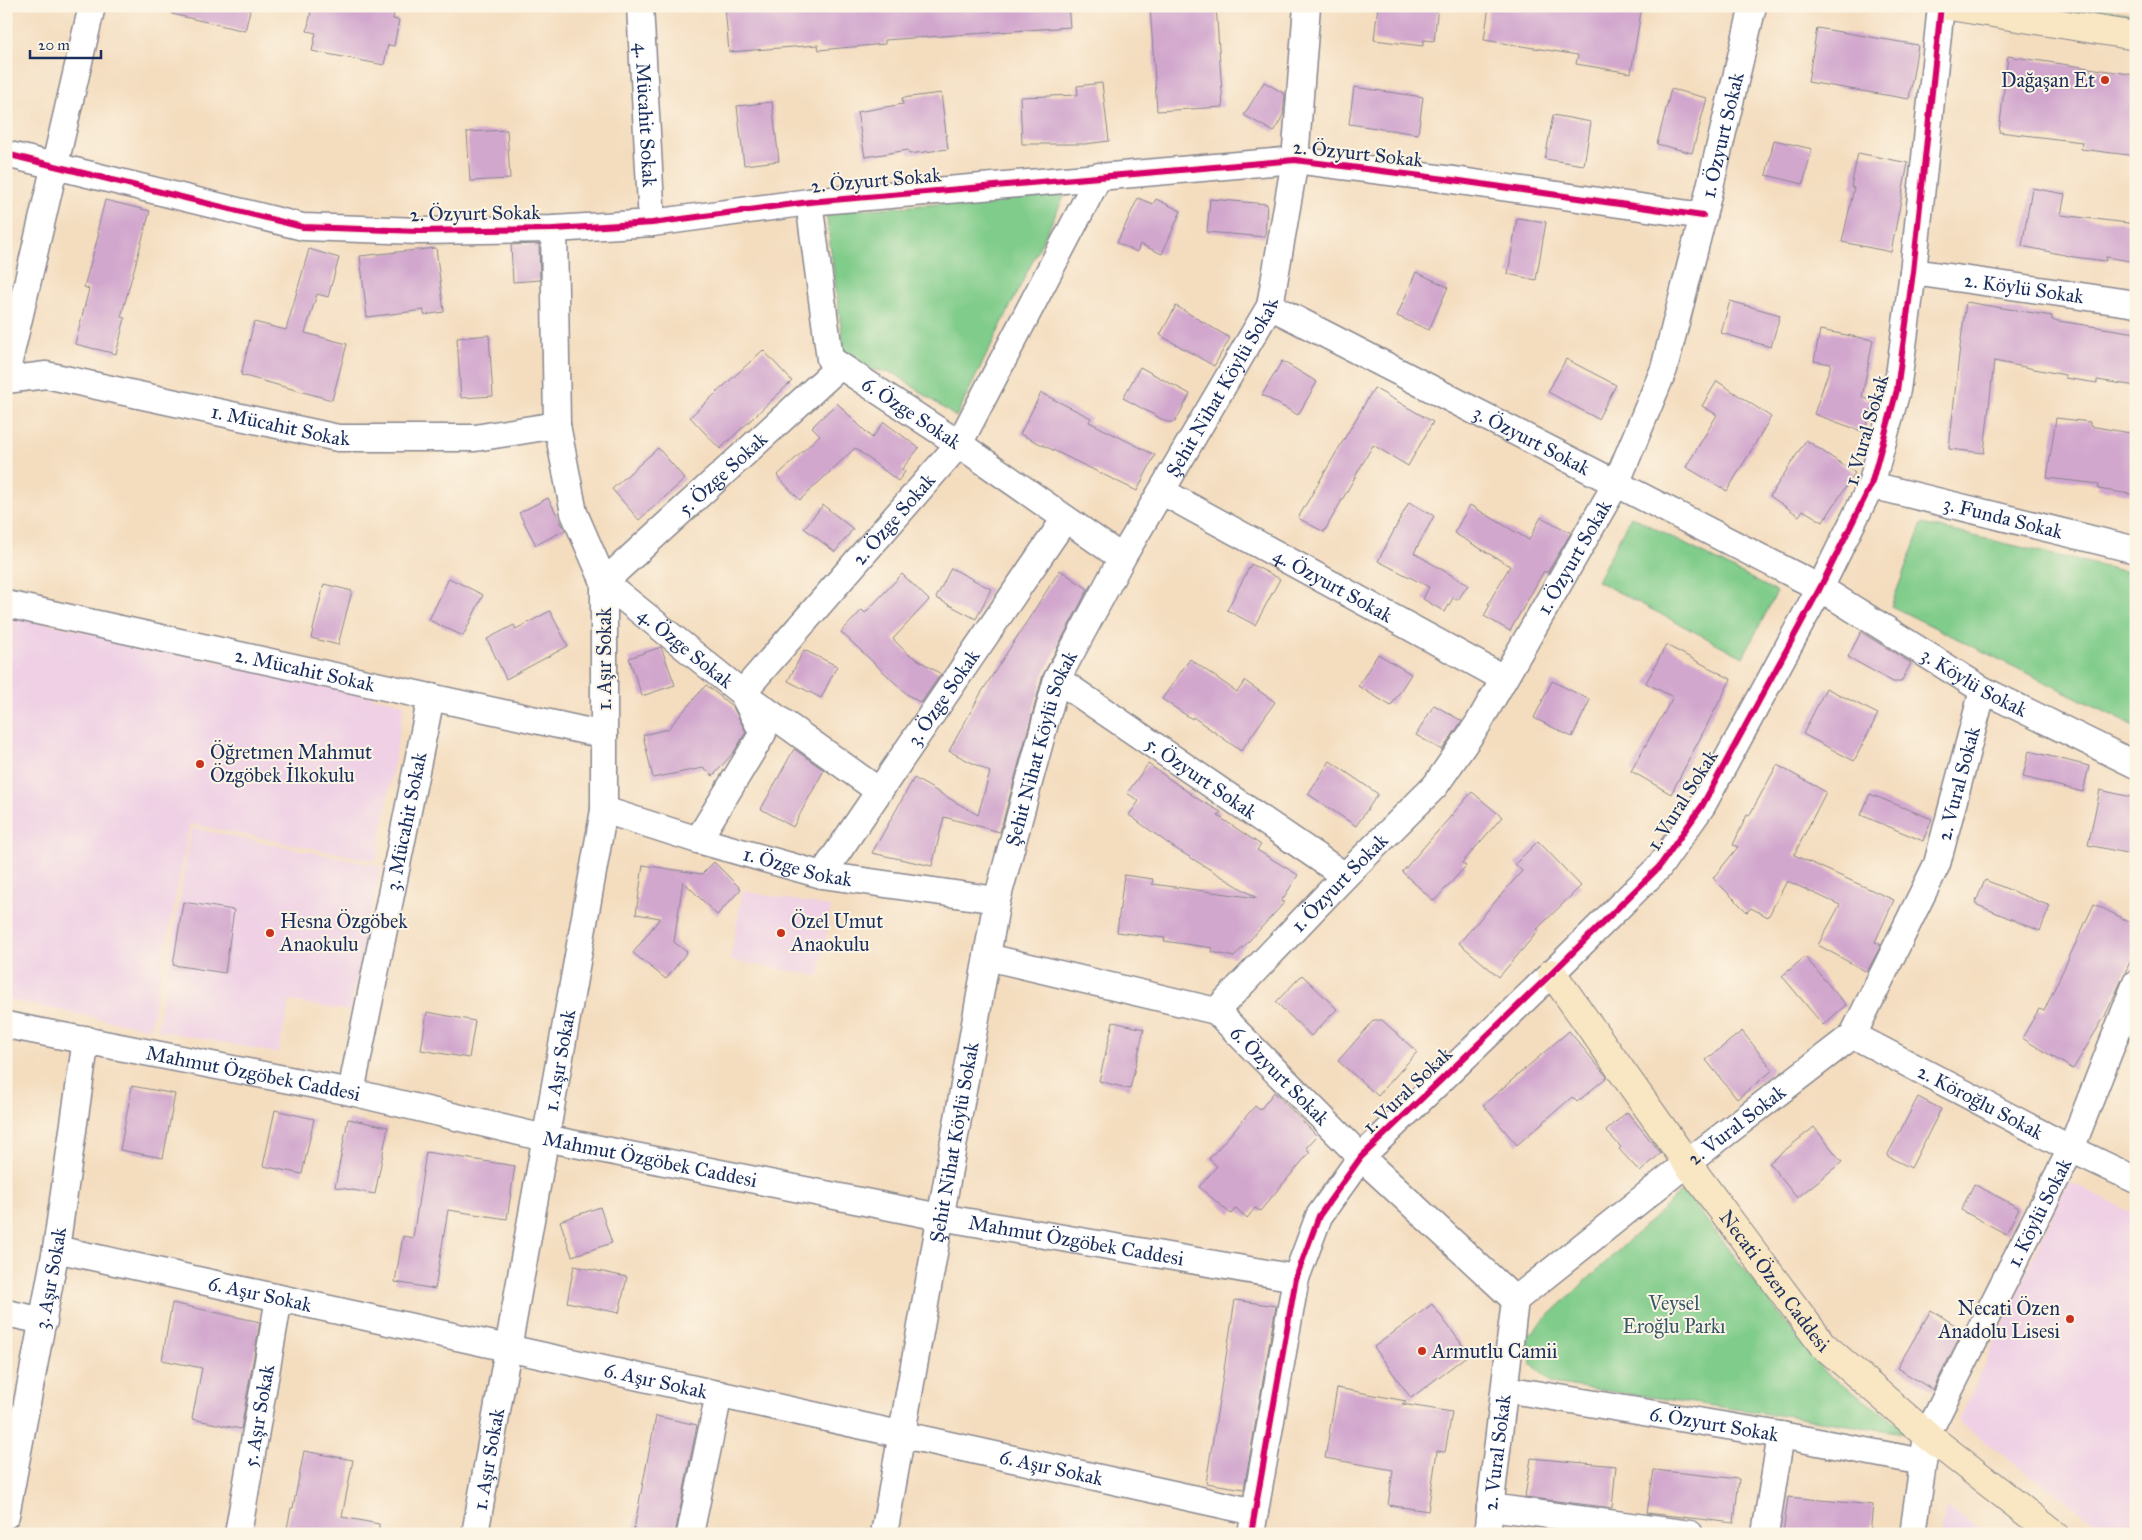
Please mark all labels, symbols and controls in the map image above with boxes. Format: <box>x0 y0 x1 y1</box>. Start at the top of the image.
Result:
scale bar <box>30 28 101 60</box>
text: 20 m <box>38 36 70 54</box>
street label: 4. Mücahit Sokak <box>630 42 662 188</box>
place label: Dağaşan Et <box>2001 68 2095 93</box>
street label: 1. Özyurt Sokak <box>1696 69 1749 200</box>
marker: Dağaşan Et <box>2099 74 2111 86</box>
street label: 2. Özyurt Sokak <box>1292 134 1425 172</box>
street label: 2. Özyurt Sokak <box>810 162 943 198</box>
street label: 2. Özyurt Sokak <box>409 200 541 226</box>
street label: 2. Köylü Sokak <box>1962 267 2086 308</box>
street label: Şehit Nihat Köylü Sokak <box>1160 296 1283 481</box>
street label: 6. Özge Sokak <box>857 371 966 454</box>
street label: 1. Vural Sokak <box>1839 371 1894 488</box>
street label: 1. Mücahit Sokak <box>209 399 350 450</box>
street label: 3. Özyurt Sokak <box>1469 400 1595 480</box>
street label: 5. Özge Sokak <box>673 426 773 520</box>
street label: 2. Özge Sokak <box>847 468 940 570</box>
street label: 3. Funda Sokak <box>1941 491 2066 544</box>
street label: 1. Özyurt Sokak <box>1532 495 1617 619</box>
street label: 4. Özyurt Sokak <box>1269 543 1398 628</box>
street label: 4. Özge Sokak <box>633 602 739 694</box>
street label: 1. Aşır Sokak <box>592 607 616 711</box>
street label: 2. Mücahit Sokak <box>232 642 378 697</box>
street label: 3. Köylü Sokak <box>1917 642 2032 722</box>
street label: 3. Özge Sokak <box>902 644 985 750</box>
street label: Şehit Nihat Köylü Sokak <box>1000 646 1082 849</box>
street label: 2. Vural Sokak <box>1932 723 1985 843</box>
street label: 5. Özyurt Sokak <box>1141 731 1262 825</box>
place label: Öğretmen Mahmut Özgöbek İlkokulu <box>210 740 372 788</box>
street label: 1. Vural Sokak <box>1641 744 1723 855</box>
street label: 3. Mücahit Sokak <box>380 749 432 893</box>
marker: Öğretmen Mahmut Özgöbek İlkokulu <box>194 758 206 770</box>
street label: 1. Özyurt Sokak <box>1286 828 1393 937</box>
street label: 1. Özge Sokak <box>740 841 854 891</box>
place label: Hesna Özgöbek Anaokulu <box>279 909 408 956</box>
place label: Özel Umut Anaokulu <box>790 909 883 956</box>
marker: Hesna Özgöbek Anaokulu <box>264 927 276 939</box>
marker: Özel Umut Anaokulu <box>775 927 787 939</box>
street label: 1. Aşır Sokak <box>539 1007 580 1113</box>
street label: 6. Özyurt Sokak <box>1225 1020 1335 1131</box>
street label: Şehit Nihat Köylü Sokak <box>924 1039 984 1244</box>
street label: Mahmut Özgöbek Caddesi <box>144 1040 364 1106</box>
street label: 1. Vural Sokak <box>1357 1041 1457 1138</box>
street label: 2. Köroğlu Sokak <box>1914 1059 2048 1145</box>
street label: 2. Vural Sokak <box>1683 1079 1791 1170</box>
street label: Mahmut Özgöbek Caddesi <box>541 1126 760 1192</box>
street label: 1. Köylü Sokak <box>2002 1154 2077 1271</box>
street label: Necati Özen Caddesi <box>1714 1205 1835 1357</box>
street label: Mahmut Özgöbek Caddesi <box>967 1210 1186 1271</box>
street label: 3. Aşır Sokak <box>29 1225 71 1331</box>
street label: 6. Aşır Sokak <box>206 1271 315 1317</box>
park label: Veysel Eroğlu Parkı <box>1622 1291 1726 1339</box>
place label: Necati Özen Anadolu Lisesi <box>1937 1296 2061 1343</box>
marker: Necati Özen Anadolu Lisesi <box>2064 1313 2076 1325</box>
place label: Armutlu Camii <box>1431 1339 1558 1363</box>
marker: Armutlu Camii <box>1416 1345 1428 1357</box>
street label: 6. Aşır Sokak <box>602 1358 711 1404</box>
street label: 5. Aşır Sokak <box>238 1362 279 1469</box>
street label: 2. Vural Sokak <box>1478 1392 1516 1512</box>
street label: 6. Özyurt Sokak <box>1648 1401 1781 1447</box>
street label: 1. Aşır Sokak <box>467 1406 509 1512</box>
street label: 6. Aşır Sokak <box>997 1444 1106 1491</box>

